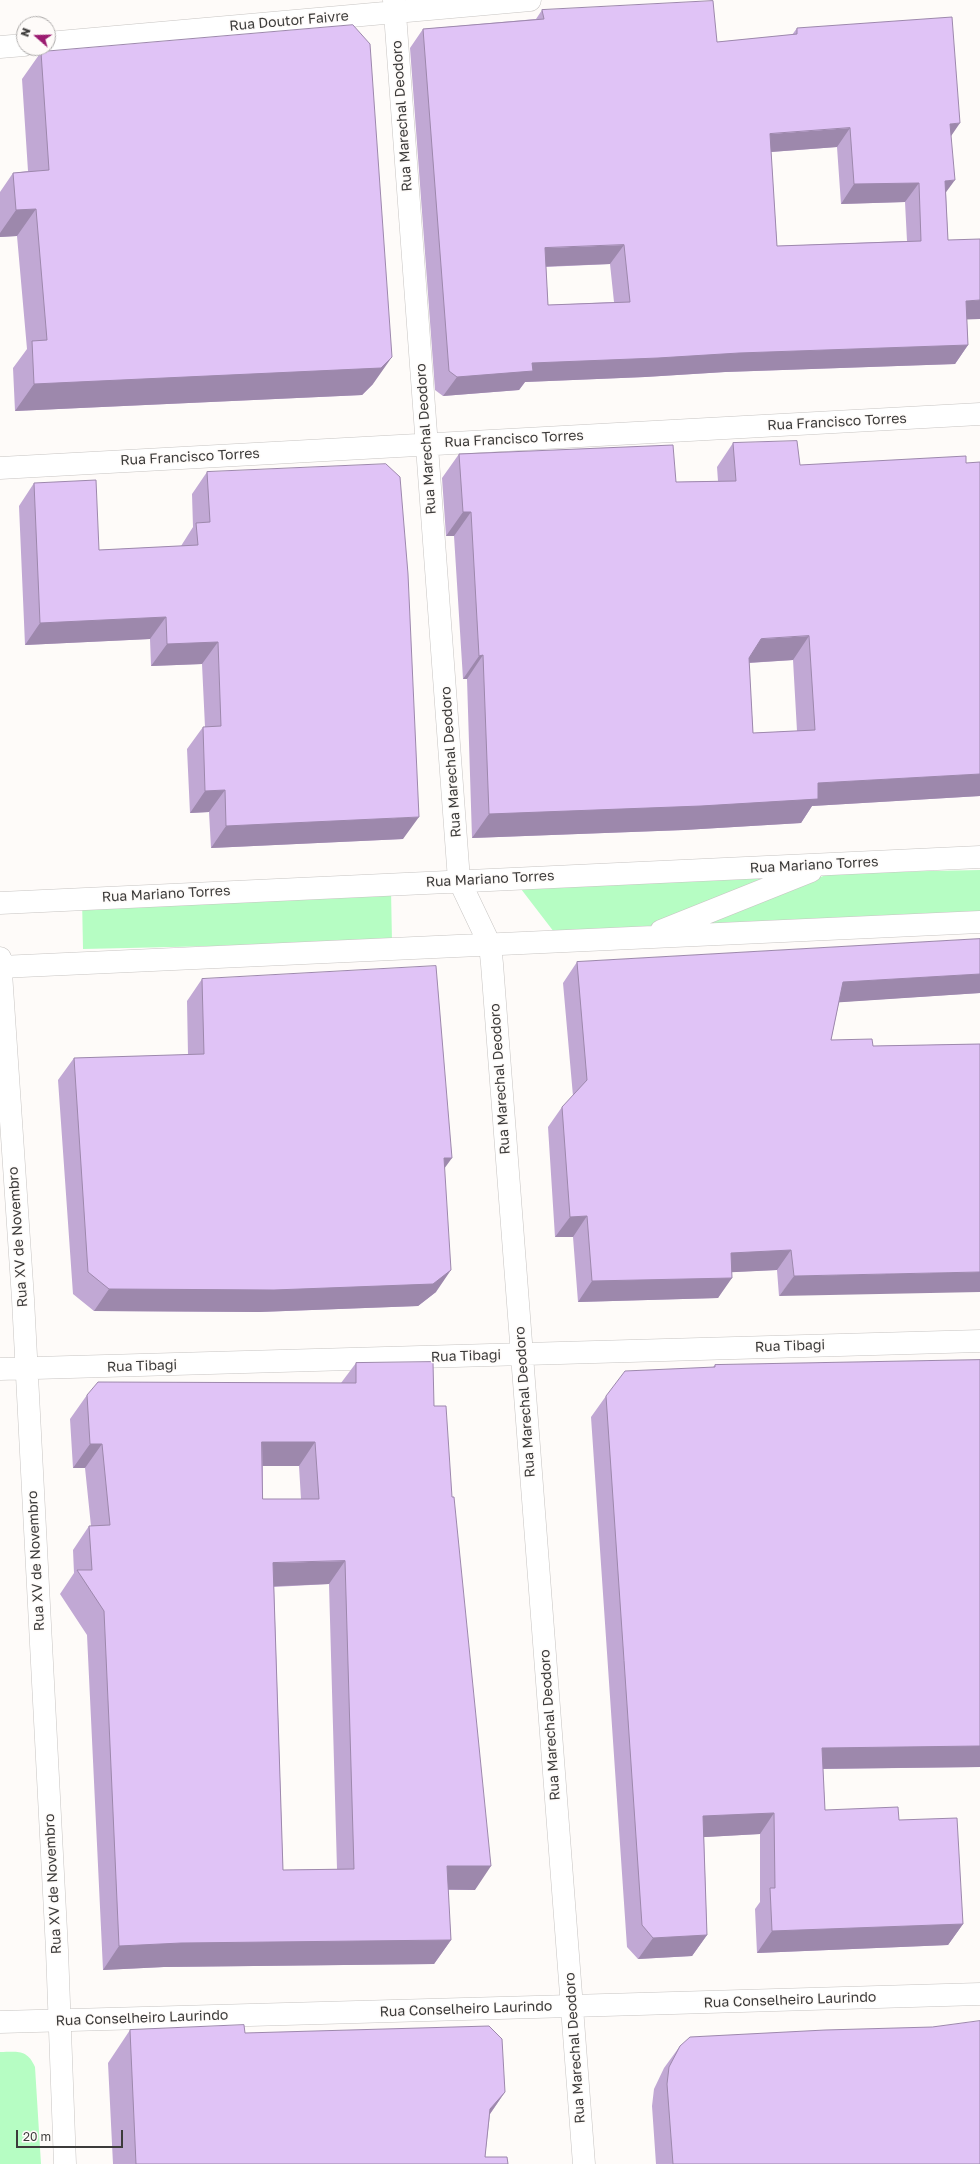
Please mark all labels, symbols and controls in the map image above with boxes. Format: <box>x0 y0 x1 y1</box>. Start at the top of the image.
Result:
street label: Rua Doutor Faivre <box>229 7 349 35</box>
north arrow <box>16 16 56 56</box>
text: N <box>18 26 33 38</box>
street label: Rua Marechal Deodoro <box>388 40 416 192</box>
street label: Rua Marechal Deodoro <box>412 363 440 515</box>
street label: Rua Francisco Torres <box>767 410 907 434</box>
street label: Rua Francisco Torres <box>444 427 584 451</box>
street label: Rua Francisco Torres <box>120 445 260 469</box>
street label: Rua Marechal Deodoro <box>437 686 465 838</box>
street label: Rua Mariano Torres <box>749 853 879 877</box>
street label: Rua Mariano Torres <box>425 867 555 891</box>
street label: Rua Mariano Torres <box>101 882 231 906</box>
street label: Rua Marechal Deodoro <box>486 1003 514 1155</box>
street label: Rua XV de Novembro <box>5 1166 31 1308</box>
street label: Rua Marechal Deodoro <box>511 1326 539 1478</box>
street label: Rua Tibagi <box>755 1336 825 1356</box>
street label: Rua Tibagi <box>431 1346 501 1366</box>
street label: Rua Tibagi <box>107 1356 177 1376</box>
street label: Rua XV de Novembro <box>24 1490 48 1632</box>
street label: Rua Marechal Deodoro <box>536 1649 564 1801</box>
street label: Rua XV de Novembro <box>41 1813 65 1955</box>
street label: Rua Marechal Deodoro <box>561 1972 589 2124</box>
street label: Rua Conselheiro Laurindo <box>703 1989 877 2011</box>
street label: Rua Conselheiro Laurindo <box>379 1998 553 2020</box>
street label: Rua Conselheiro Laurindo <box>55 2007 229 2029</box>
scale bar <box>18 2122 125 2148</box>
text: 20 m <box>23 2129 51 2144</box>

